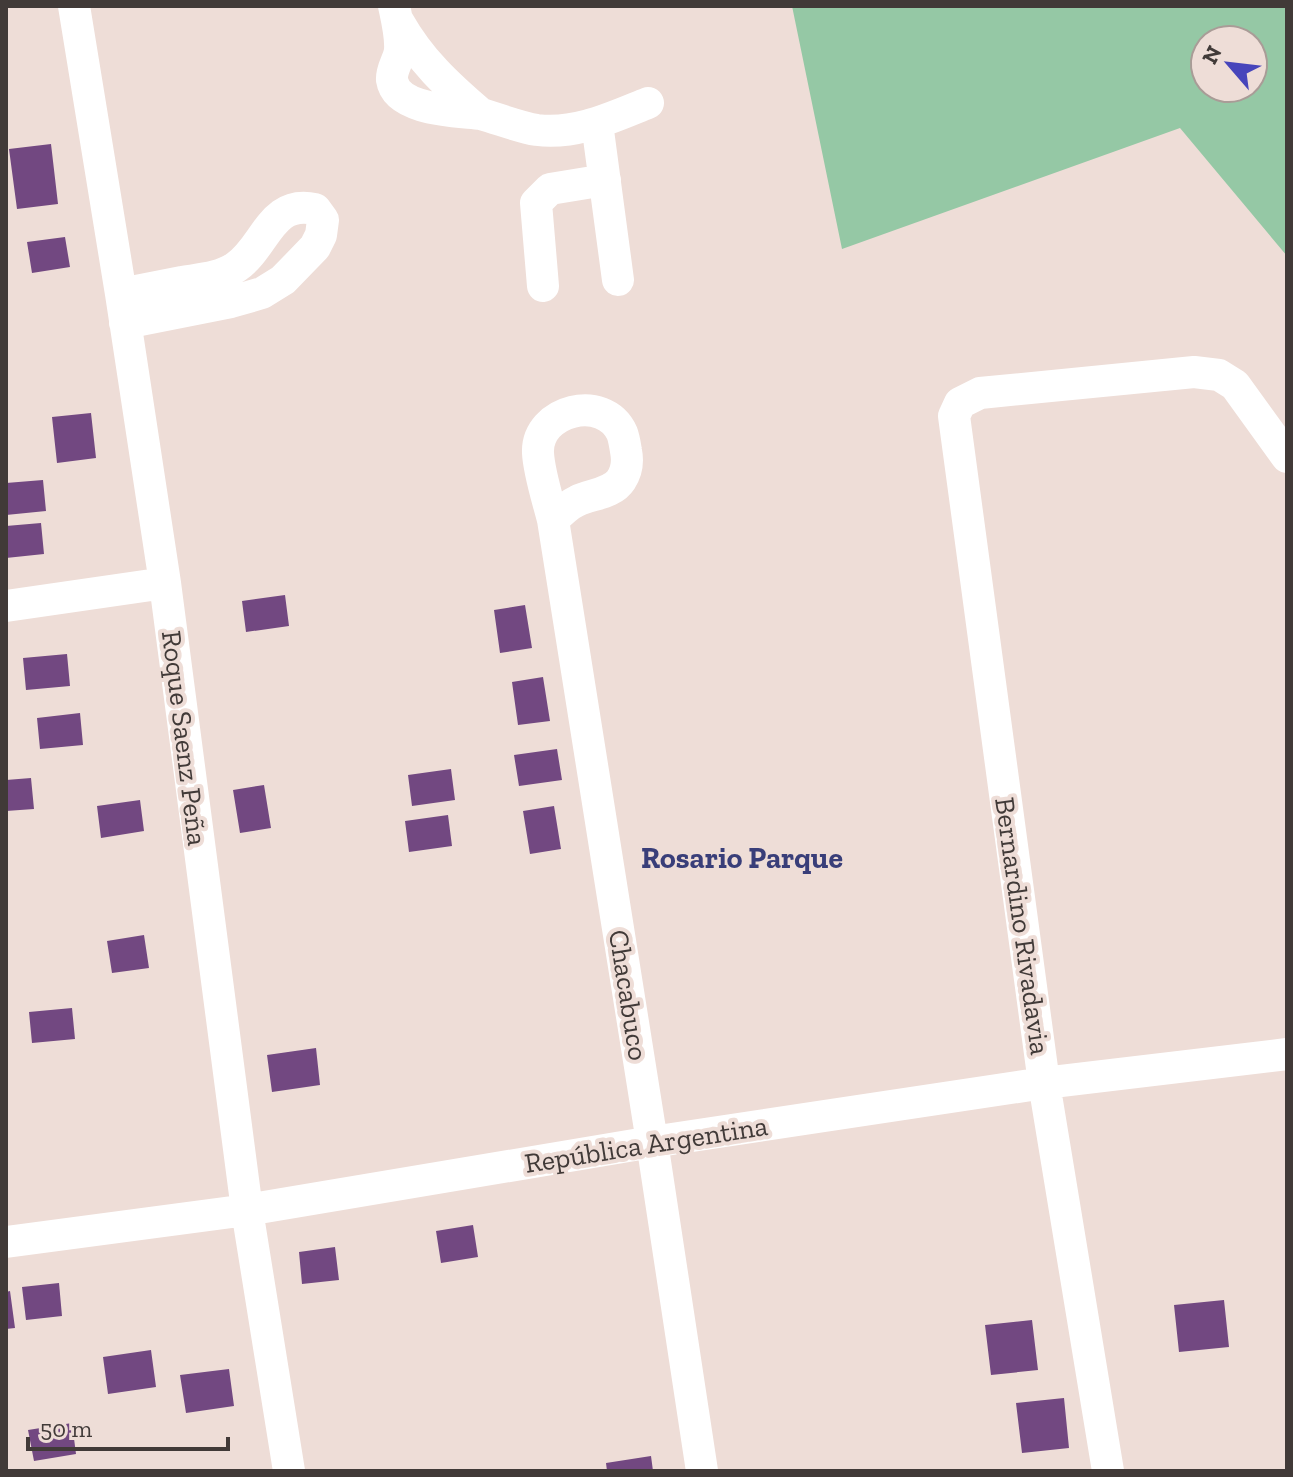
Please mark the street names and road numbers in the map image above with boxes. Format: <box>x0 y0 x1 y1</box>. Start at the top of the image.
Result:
street label: Roque Saenz Peña <box>155 629 214 848</box>
street label: Bernardino Rivadavia <box>988 795 1057 1057</box>
street label: Chacabuco <box>602 927 655 1063</box>
street label: República Argentina <box>522 1109 770 1180</box>

